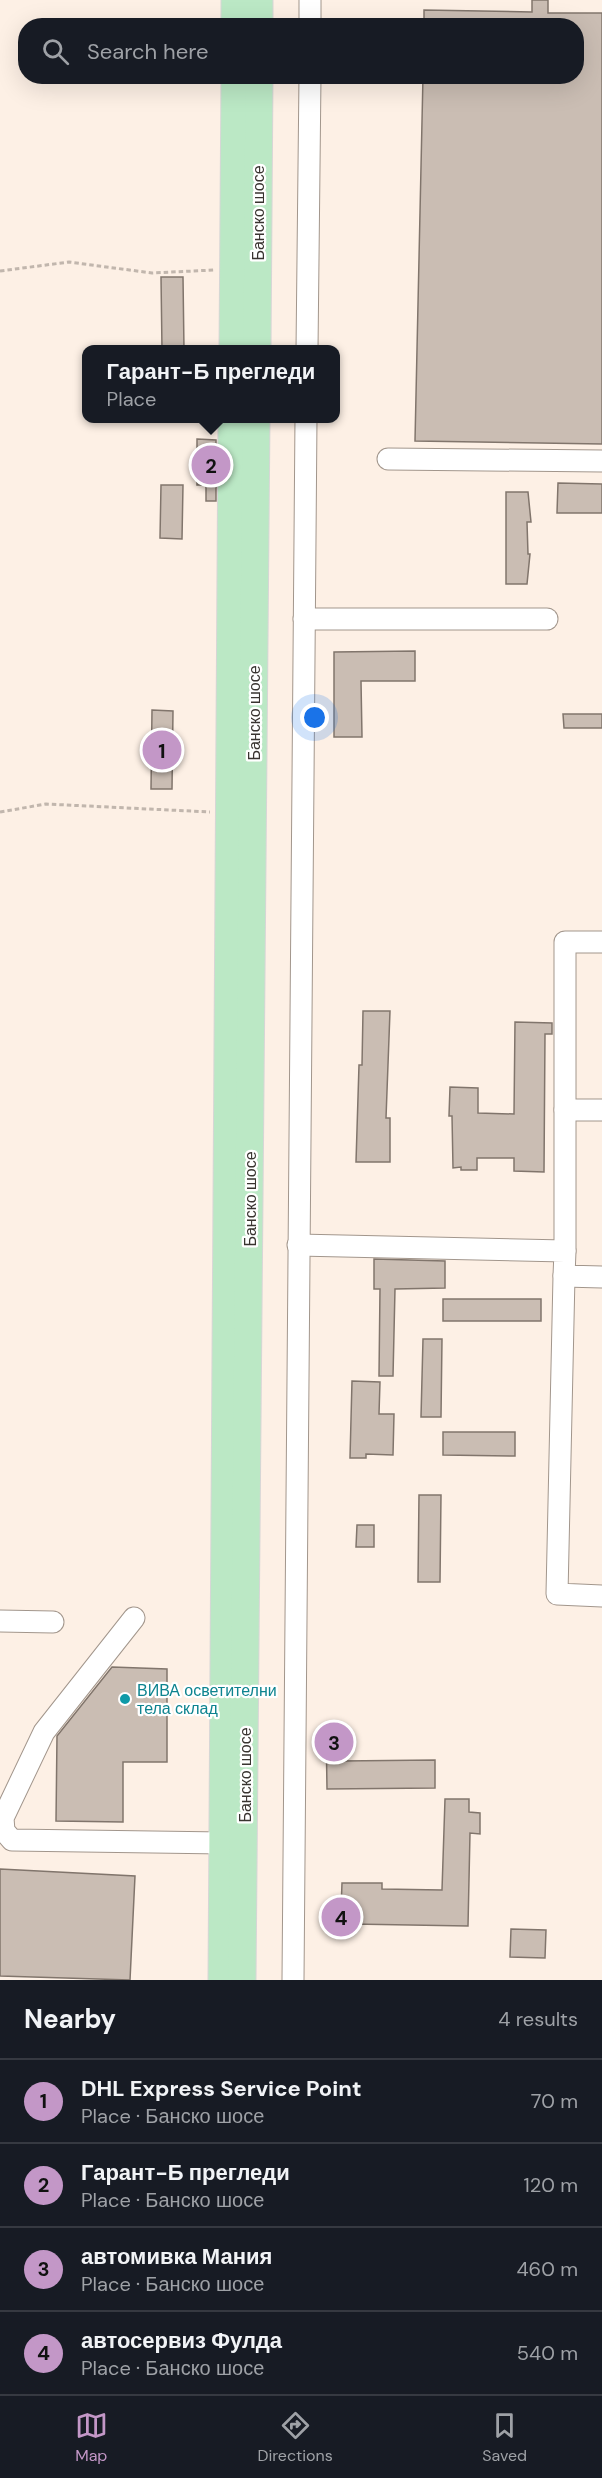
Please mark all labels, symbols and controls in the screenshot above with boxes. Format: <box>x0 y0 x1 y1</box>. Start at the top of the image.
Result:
search box <box>18 18 584 84</box>
icon: search <box>39 35 72 68</box>
text: Search here <box>87 37 208 66</box>
street label: Банско шосе <box>248 165 269 261</box>
popup <box>82 345 340 423</box>
text: Гарант-Б прегледи <box>107 357 315 386</box>
text: Place <box>107 386 156 412</box>
pin: 2 <box>192 442 230 488</box>
street label: Банско шосе <box>244 665 265 761</box>
your location <box>300 703 329 732</box>
pin: 1 <box>142 728 182 772</box>
street label: Банско шосе <box>240 1151 261 1247</box>
place label: ВИВА осветителни тела склад <box>137 1680 277 1719</box>
marker: ВИВА осветителни тела склад <box>118 1692 132 1706</box>
pin: 3 <box>314 1720 354 1764</box>
street label: Банско шосе <box>235 1727 256 1823</box>
pin: 4 <box>322 1894 360 1940</box>
text: Nearby <box>24 2002 116 2036</box>
text: 4 results <box>498 2006 578 2032</box>
text: DHL Express Service Point <box>81 2074 361 2103</box>
text: 1 <box>40 2088 47 2114</box>
text: 70 m <box>531 2088 578 2114</box>
text: Place · Банско шосе <box>81 2103 264 2129</box>
text: Гарант-Б прегледи <box>81 2158 290 2187</box>
text: 2 <box>38 2172 49 2198</box>
text: 120 m <box>524 2172 578 2198</box>
text: Place · Банско шосе <box>81 2187 264 2213</box>
text: автомивка Мания <box>81 2242 272 2271</box>
text: 3 <box>37 2256 50 2282</box>
text: 460 m <box>516 2256 578 2282</box>
text: Place · Банско шосе <box>81 2271 264 2297</box>
text: автосервиз Фулда <box>81 2326 282 2355</box>
text: 4 <box>37 2340 50 2366</box>
text: 540 m <box>517 2340 578 2366</box>
text: Place · Банско шосе <box>81 2355 264 2381</box>
tab: Map <box>75 2409 108 2466</box>
tab: Directions <box>257 2409 333 2466</box>
tab: Saved <box>482 2409 527 2466</box>

